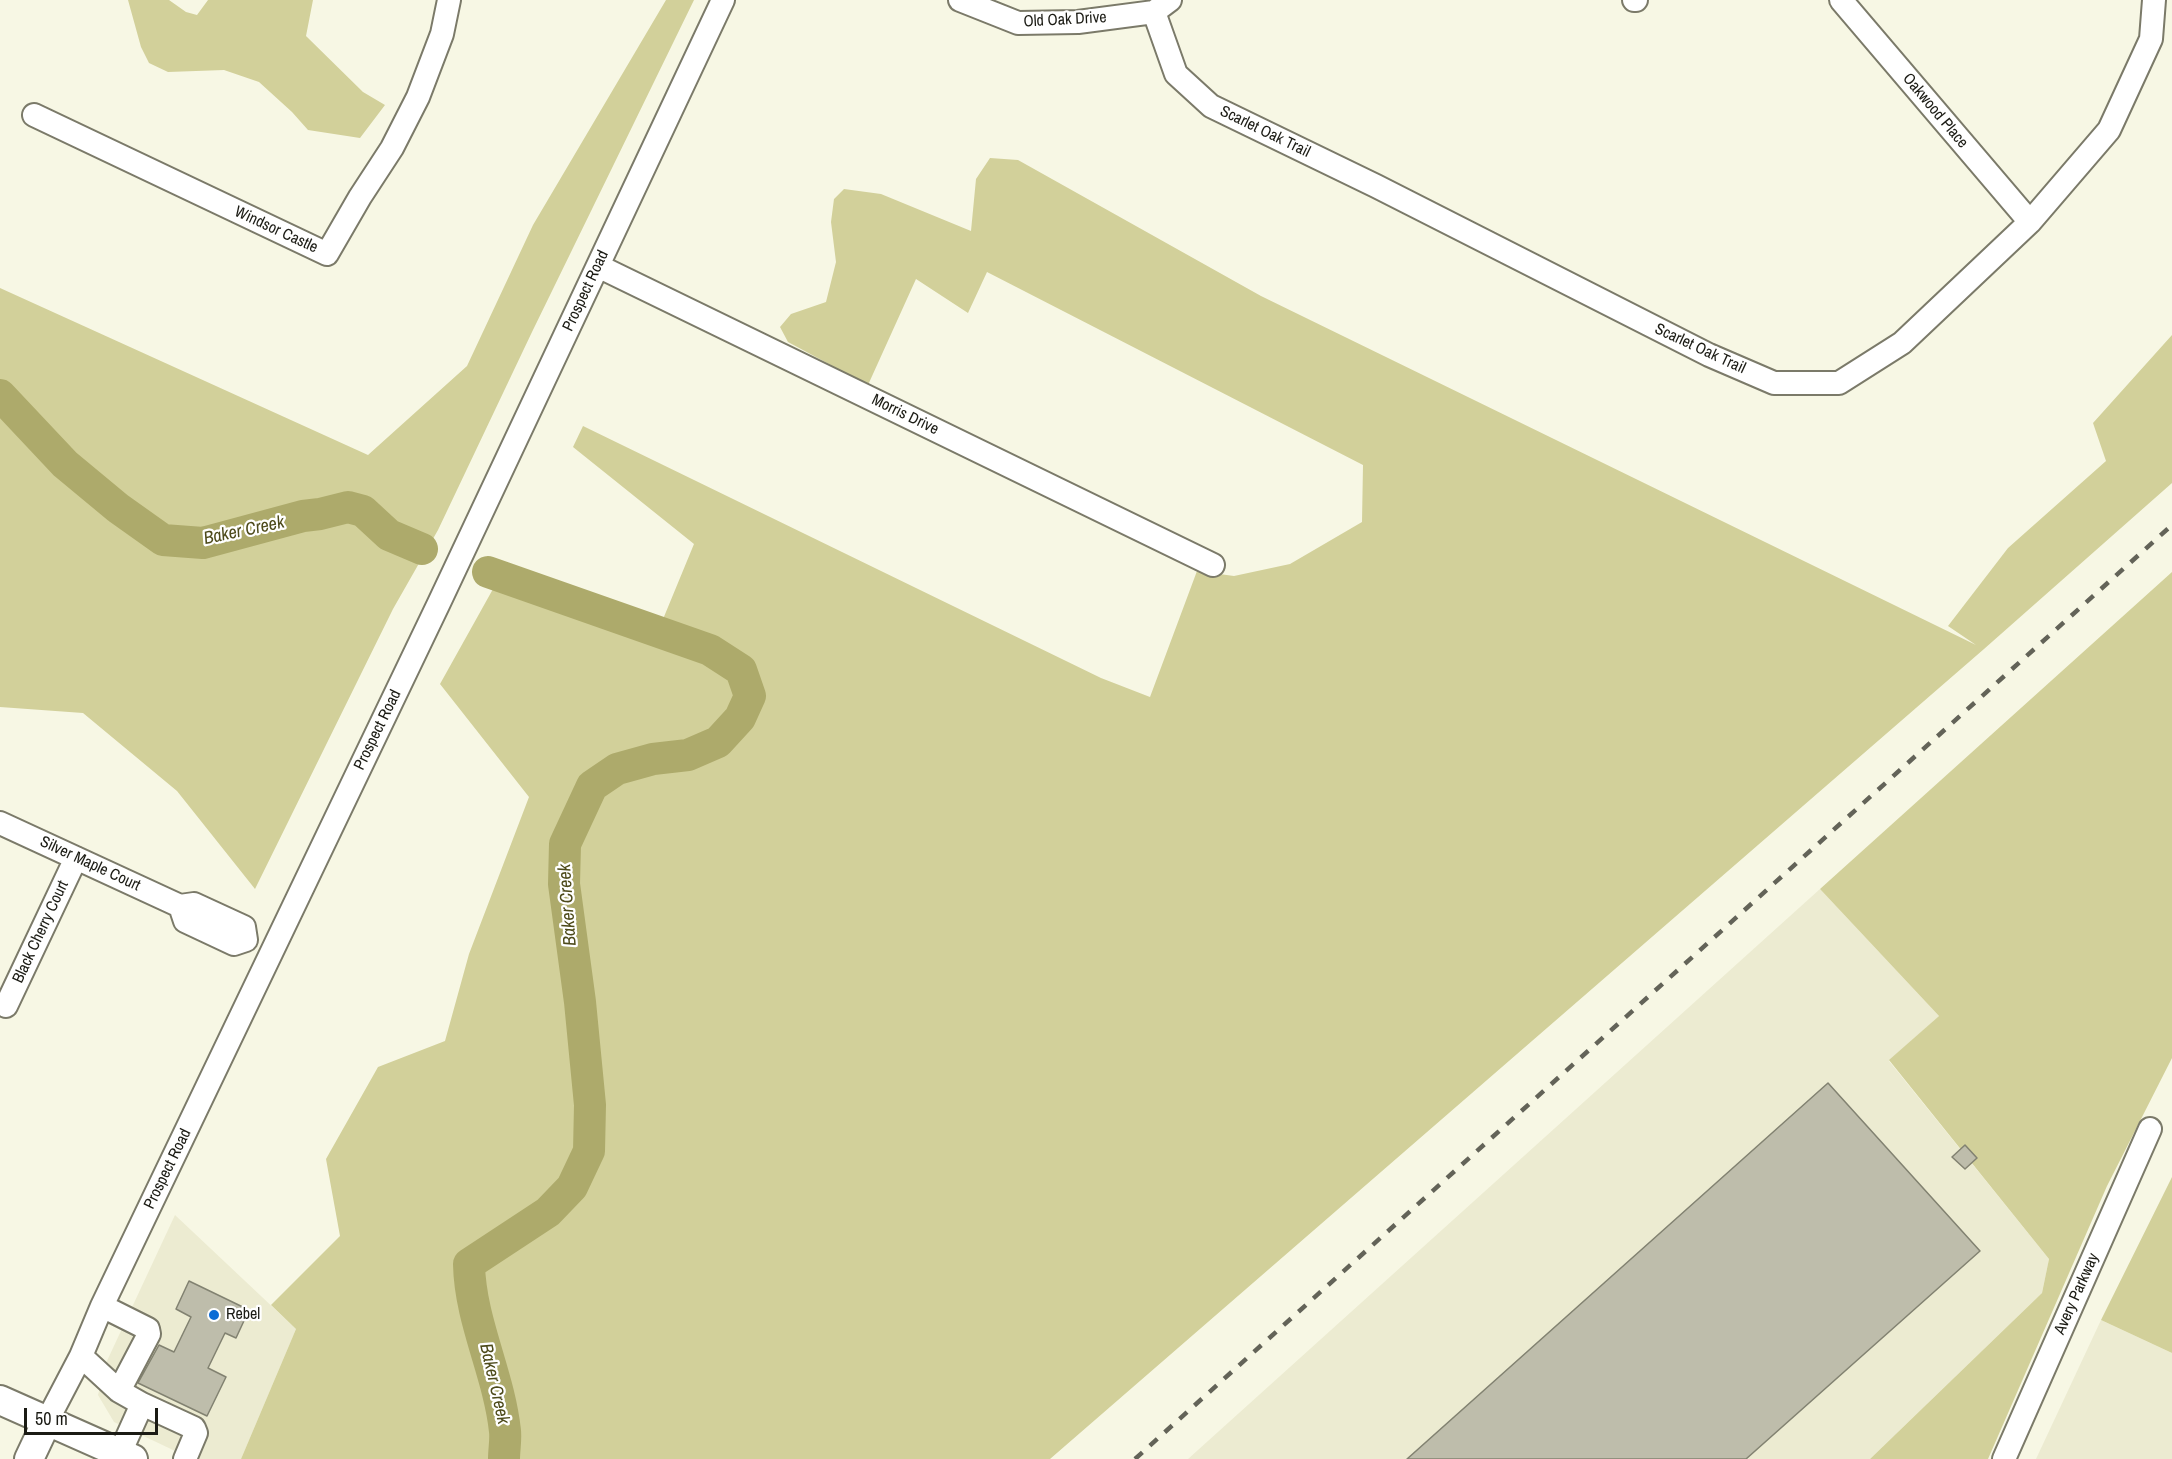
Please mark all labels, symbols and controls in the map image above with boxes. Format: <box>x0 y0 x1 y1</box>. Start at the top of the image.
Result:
street label: Old Oak Drive <box>1023 8 1107 32</box>
street label: Oakwood Place <box>1898 70 1972 152</box>
street label: Scarlet Oak Trail <box>1217 102 1313 162</box>
street label: Windsor Castle <box>231 202 321 258</box>
street label: Prospect Road <box>559 248 613 334</box>
street label: Scarlet Oak Trail <box>1652 320 1748 378</box>
street label: Morris Drive <box>868 391 942 439</box>
water label: Baker Creek <box>202 512 286 550</box>
street label: Prospect Road <box>350 687 406 773</box>
street label: Silver Maple Court <box>37 832 143 896</box>
water label: Baker Creek <box>554 863 582 947</box>
street label: Black Cherry Court <box>9 878 73 986</box>
street label: Prospect Road <box>140 1126 196 1212</box>
street label: Avery Parkway <box>2050 1250 2104 1338</box>
place label: Rebel <box>226 1305 260 1325</box>
marker: Rebel <box>207 1308 221 1322</box>
water label: Baker Creek <box>474 1342 514 1426</box>
scale bar <box>27 1396 160 1434</box>
text: 50 m <box>35 1406 68 1431</box>

